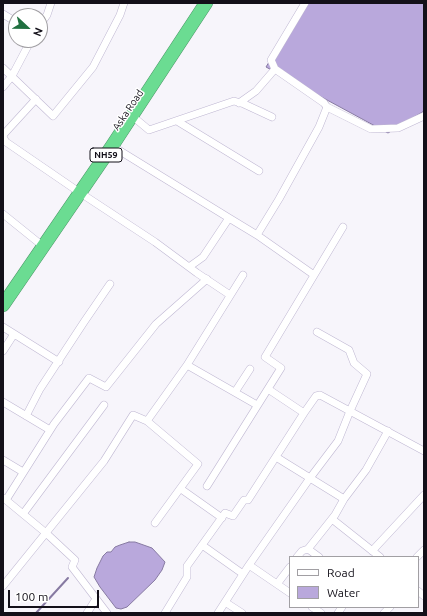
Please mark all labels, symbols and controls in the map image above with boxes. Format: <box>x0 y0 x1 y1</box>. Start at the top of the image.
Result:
north arrow <box>8 8 48 48</box>
text: N <box>31 26 45 38</box>
street label: Aska Road <box>110 87 146 133</box>
road number: NH59 <box>90 148 122 162</box>
legend <box>289 556 419 608</box>
text: Road <box>327 566 355 579</box>
scale bar <box>10 582 101 608</box>
text: Water <box>327 586 360 599</box>
text: 100 m <box>15 590 48 603</box>

